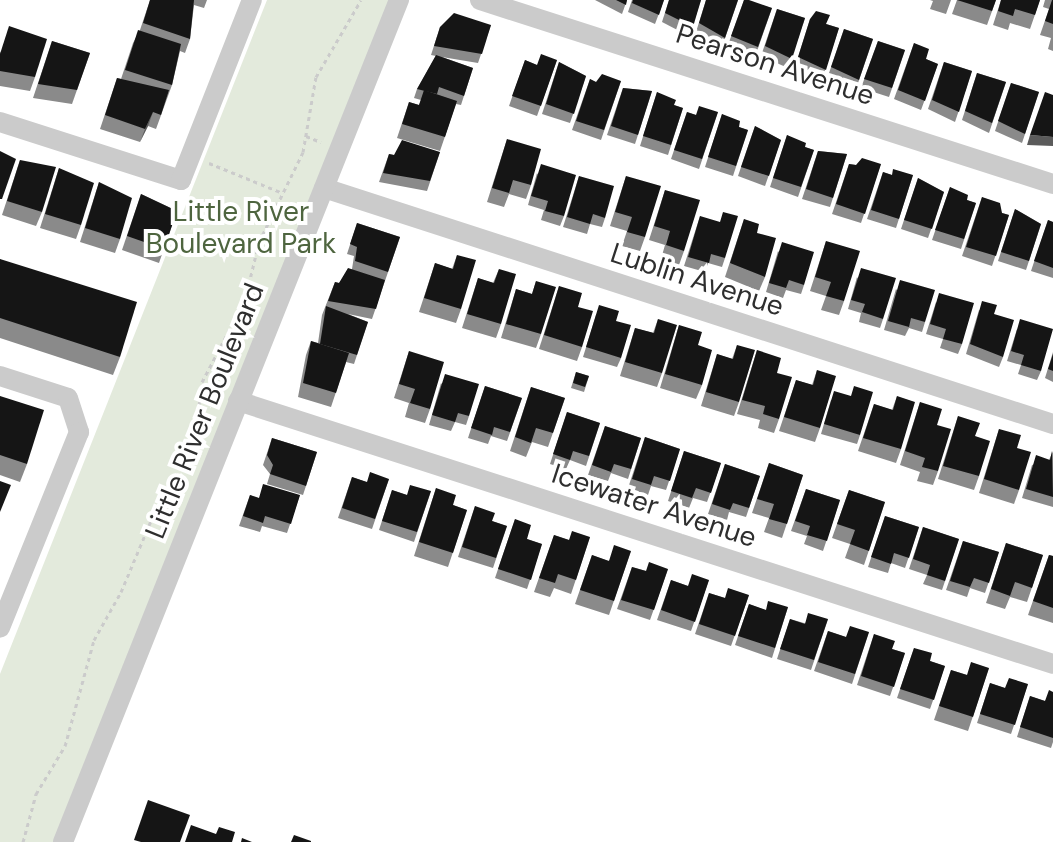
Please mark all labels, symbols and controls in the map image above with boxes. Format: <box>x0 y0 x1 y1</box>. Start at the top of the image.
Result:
street label: Pearson Avenue <box>672 17 878 113</box>
park label: Little River Boulevard Park <box>146 195 336 261</box>
street label: Lublin Avenue <box>606 236 788 324</box>
street label: Little River Boulevard <box>138 279 272 543</box>
street label: Icewater Avenue <box>547 457 761 555</box>

